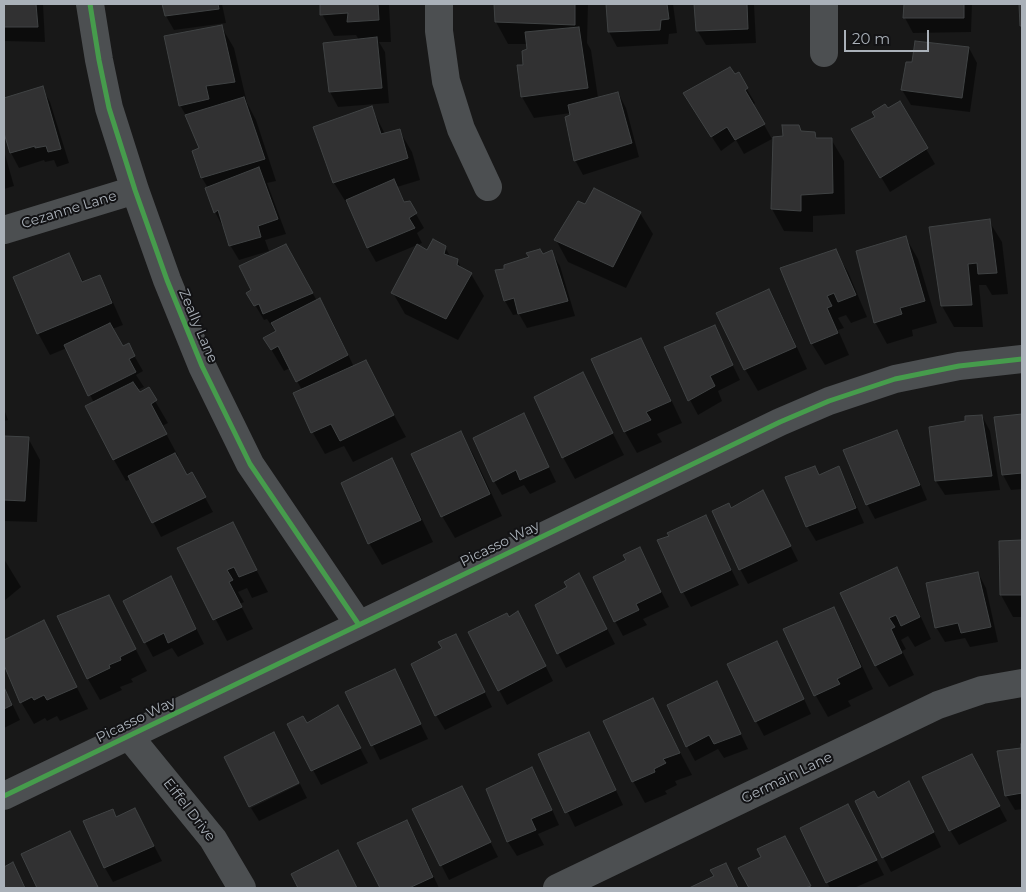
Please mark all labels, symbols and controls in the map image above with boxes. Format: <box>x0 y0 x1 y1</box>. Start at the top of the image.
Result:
scale bar <box>846 20 931 52</box>
text: 20 m <box>852 29 890 48</box>
street label: Cezanne Lane <box>19 188 119 232</box>
street label: Zeally Lane <box>175 287 221 365</box>
street label: Picasso Way <box>457 518 543 570</box>
street label: Picasso Way <box>93 694 179 746</box>
street label: Germain Lane <box>739 749 835 807</box>
street label: Eiffel Drive <box>159 775 219 845</box>

